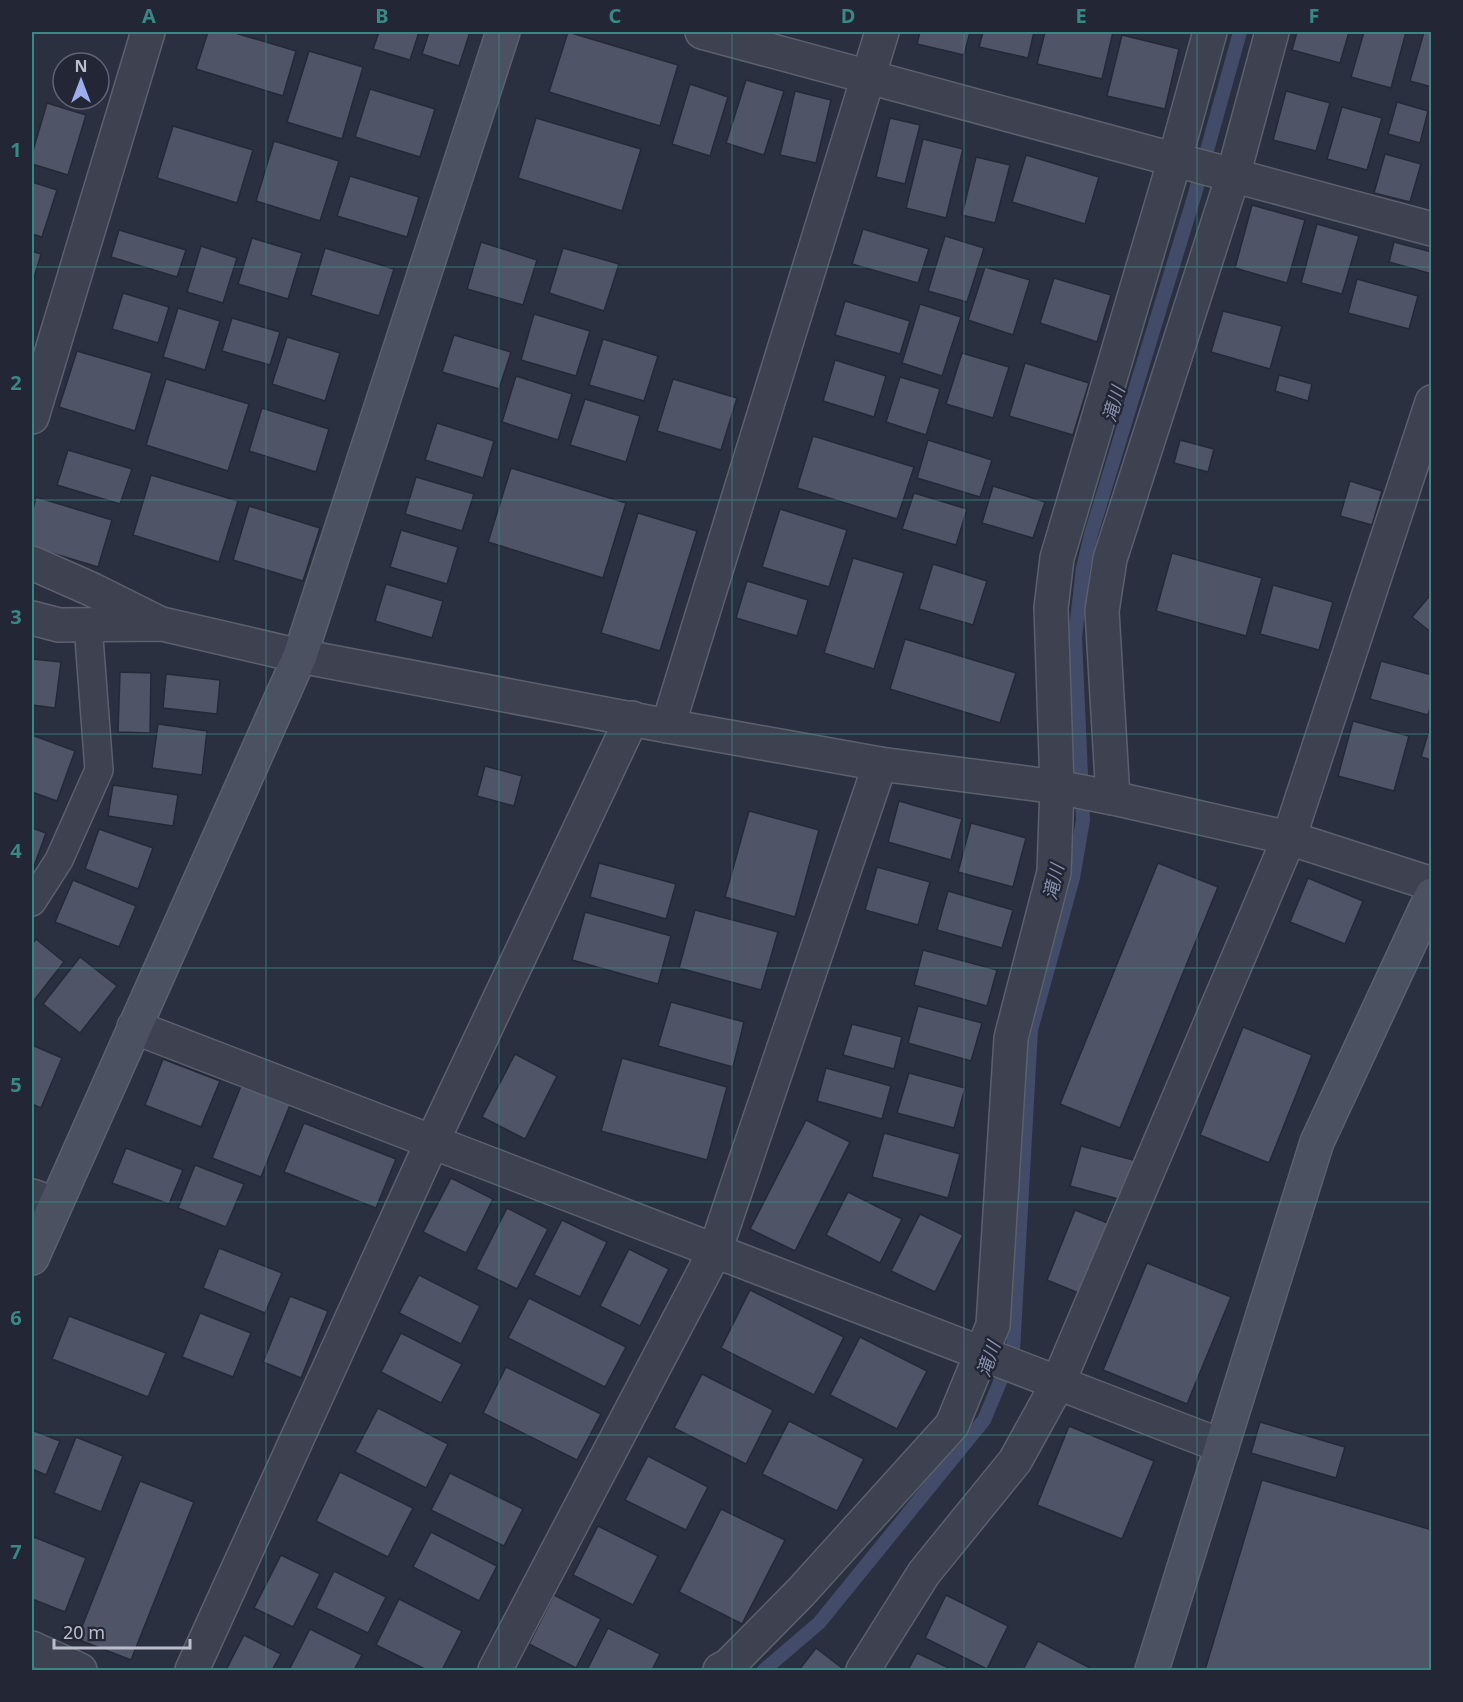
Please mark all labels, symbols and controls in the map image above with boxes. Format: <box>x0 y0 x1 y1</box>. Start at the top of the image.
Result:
text: A <box>142 2 156 29</box>
text: B <box>375 2 389 29</box>
text: C <box>609 2 622 29</box>
text: D <box>841 2 855 29</box>
text: E <box>1075 2 1087 29</box>
text: F <box>1309 2 1319 29</box>
north arrow <box>51 51 111 111</box>
text: N <box>74 55 88 77</box>
text: 1 <box>10 136 22 163</box>
text: 2 <box>10 369 22 396</box>
water label: 滝川 <box>1097 381 1130 425</box>
text: 3 <box>10 603 22 630</box>
text: 4 <box>10 837 22 864</box>
water label: 滝川 <box>1037 860 1069 902</box>
text: 5 <box>10 1071 22 1098</box>
text: 6 <box>10 1304 22 1331</box>
water label: 滝川 <box>971 1336 1006 1380</box>
text: 7 <box>10 1538 22 1565</box>
scale bar <box>54 1612 190 1650</box>
text: 20 m <box>63 1620 105 1644</box>

